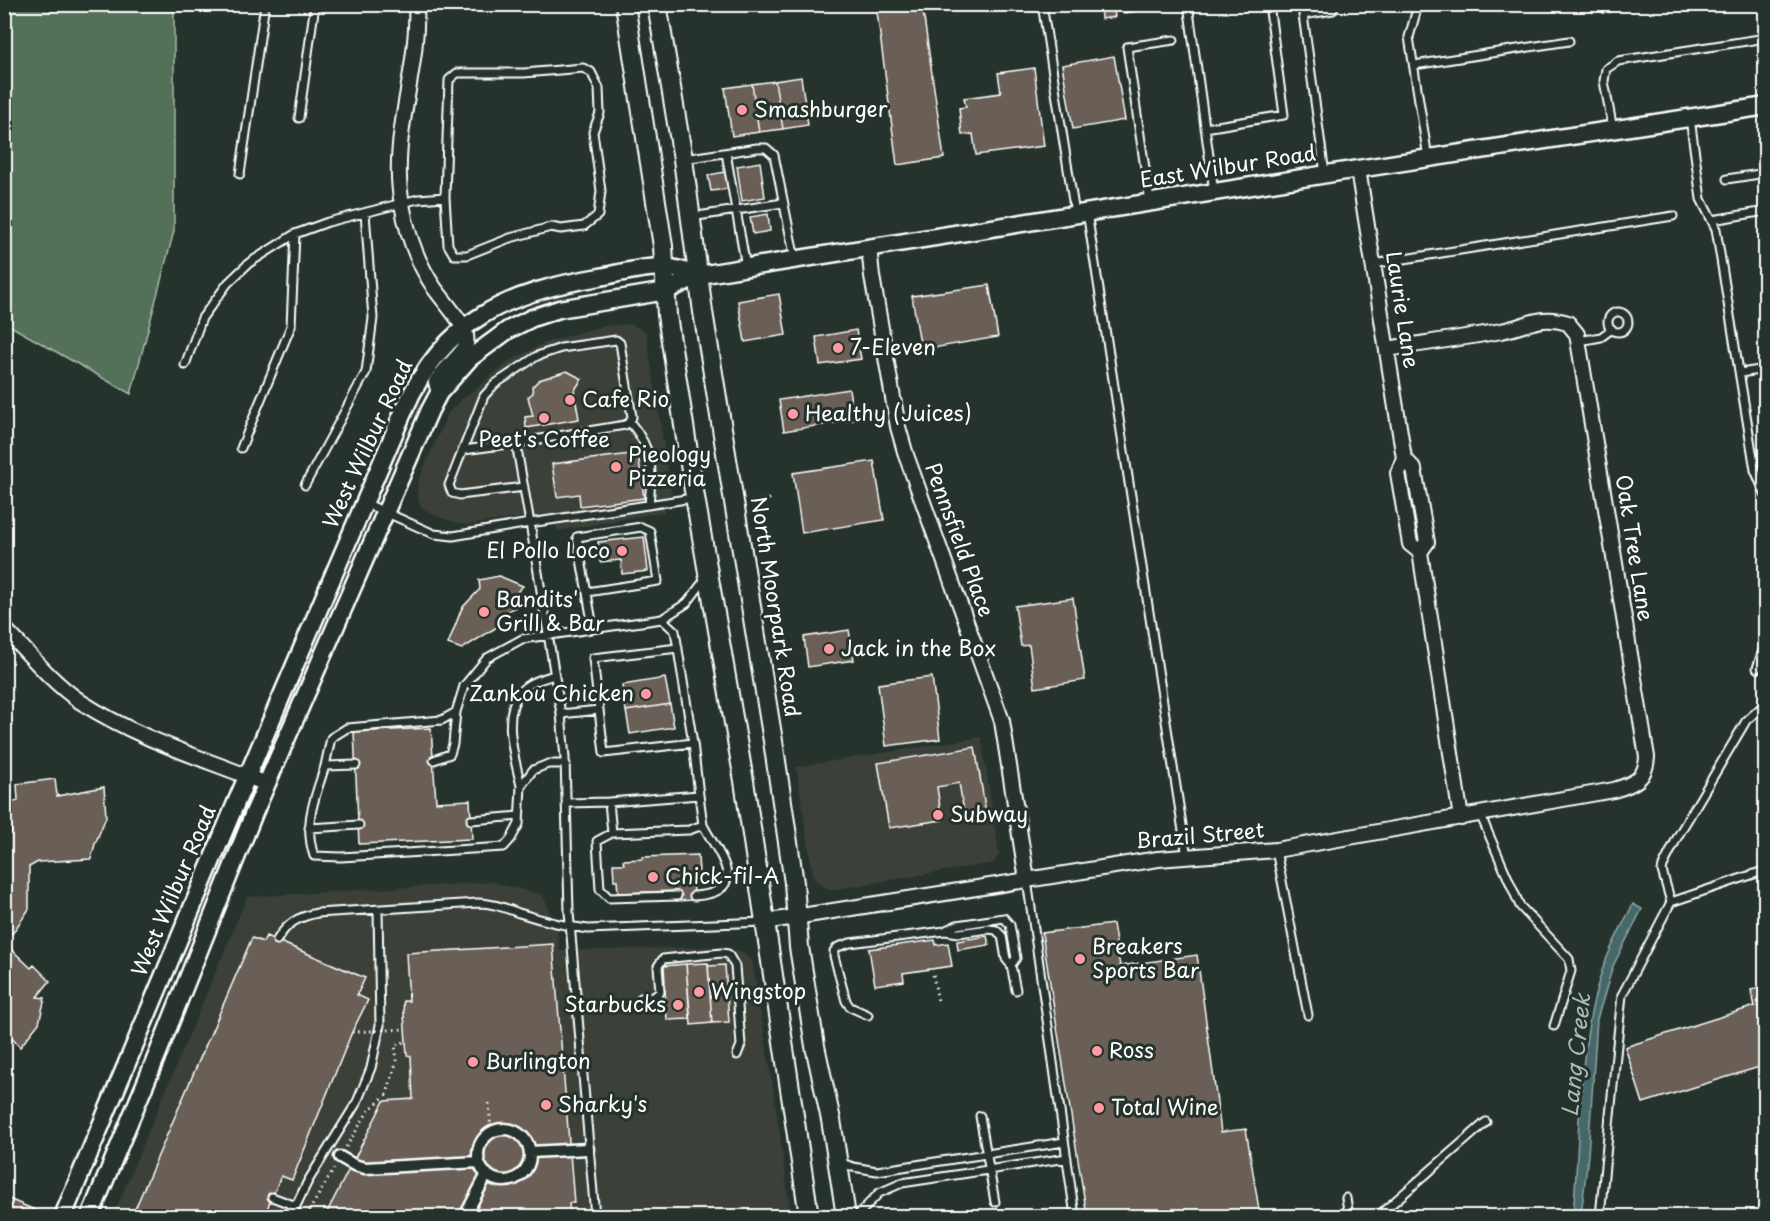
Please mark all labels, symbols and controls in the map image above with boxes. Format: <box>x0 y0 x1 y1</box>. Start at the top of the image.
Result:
place label: Smashburger <box>754 92 888 124</box>
marker: Smashburger <box>735 103 749 117</box>
street label: East Wilbur Road <box>1137 135 1318 195</box>
street label: Laurie Lane <box>1379 249 1429 370</box>
place label: 7-Eleven <box>850 330 936 362</box>
marker: 7-Eleven <box>831 341 845 355</box>
street label: West Wilbur Road <box>313 353 419 533</box>
place label: Cafe Rio <box>582 382 669 414</box>
marker: Cafe Rio <box>563 393 577 407</box>
place label: Healthy (Juices) <box>805 396 972 428</box>
marker: Healthy (Juices) <box>786 407 800 421</box>
marker: Peet's Coffee <box>537 411 551 425</box>
place label: Peet's Coffee <box>478 422 610 454</box>
place label: Pieology Pizzeria <box>628 437 711 493</box>
street label: Pennsfield Place <box>918 458 1004 621</box>
marker: Pieology Pizzeria <box>609 460 623 474</box>
street label: Oak Tree Lane <box>1609 472 1663 623</box>
street label: North Moorpark Road <box>744 494 810 719</box>
place label: El Pollo Loco <box>486 533 610 565</box>
marker: El Pollo Loco <box>615 544 629 558</box>
place label: Bandits' Grill & Bar <box>496 582 605 638</box>
marker: Bandits' Grill & Bar <box>477 605 491 619</box>
place label: Jack in the Box <box>841 631 996 663</box>
marker: Jack in the Box <box>822 642 836 656</box>
place label: Zankou Chicken <box>469 676 634 708</box>
marker: Zankou Chicken <box>639 687 653 701</box>
place label: Subway <box>950 797 1028 829</box>
street label: West Wilbur Road <box>122 800 223 981</box>
marker: Subway <box>931 808 945 822</box>
street label: Brazil Street <box>1134 812 1265 856</box>
place label: Chick-fil-A <box>665 859 779 891</box>
marker: Chick-fil-A <box>646 870 660 884</box>
place label: Breakers Sports Bar <box>1092 929 1200 985</box>
marker: Breakers Sports Bar <box>1073 952 1087 966</box>
place label: Wingstop <box>711 974 806 1006</box>
marker: Wingstop <box>692 985 706 999</box>
place label: Starbucks <box>564 987 666 1019</box>
water label: Lang Creek <box>1552 990 1598 1118</box>
marker: Starbucks <box>671 998 685 1012</box>
place label: Ross <box>1109 1033 1154 1065</box>
place label: Burlington <box>485 1044 591 1076</box>
marker: Ross <box>1090 1044 1104 1058</box>
marker: Burlington <box>466 1055 480 1069</box>
place label: Sharky's <box>558 1087 647 1119</box>
place label: Total Wine <box>1111 1090 1219 1122</box>
marker: Sharky's <box>539 1098 553 1112</box>
marker: Total Wine <box>1092 1101 1106 1115</box>

